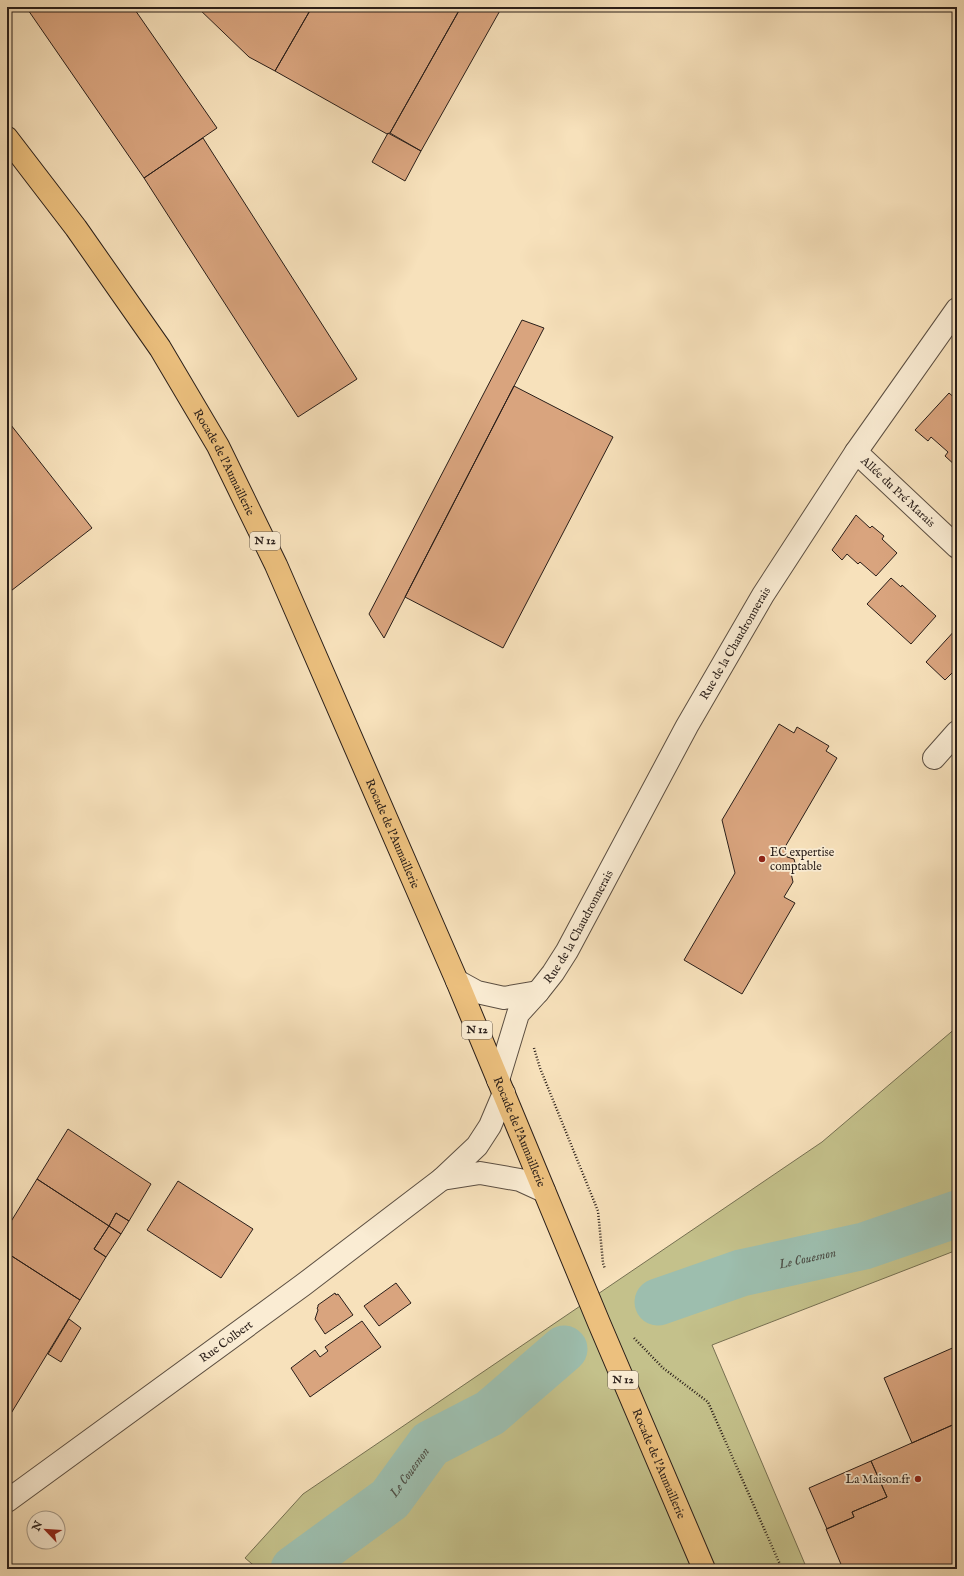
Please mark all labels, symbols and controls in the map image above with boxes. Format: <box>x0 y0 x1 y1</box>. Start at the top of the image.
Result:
street label: Rocade de l'Aumaillerie <box>190 406 258 518</box>
street label: Allée du Pré Marais <box>857 453 939 530</box>
road number: N 12 <box>250 532 280 550</box>
street label: Rue de la Chaudronnerais <box>696 584 774 702</box>
street label: Rocade de l'Aumaillerie <box>362 776 424 891</box>
place label: EC expertise comptable <box>770 845 835 875</box>
marker: EC expertise comptable <box>757 854 767 864</box>
street label: Rue de la Chaudronnerais <box>540 867 616 986</box>
road number: N 12 <box>462 1021 492 1039</box>
street label: Rocade de l'Aumaillerie <box>490 1074 549 1190</box>
water label: Le Couesnon <box>776 1244 838 1273</box>
street label: Rue Colbert <box>196 1317 255 1366</box>
road number: N 12 <box>608 1371 638 1389</box>
street label: Rocade de l'Aumaillerie <box>629 1406 689 1521</box>
water label: Le Couesnon <box>385 1444 433 1501</box>
place label: La Maison.fr <box>846 1472 911 1487</box>
marker: La Maison.fr <box>913 1474 923 1484</box>
north arrow <box>26 1510 66 1550</box>
text: N <box>29 1518 46 1534</box>

